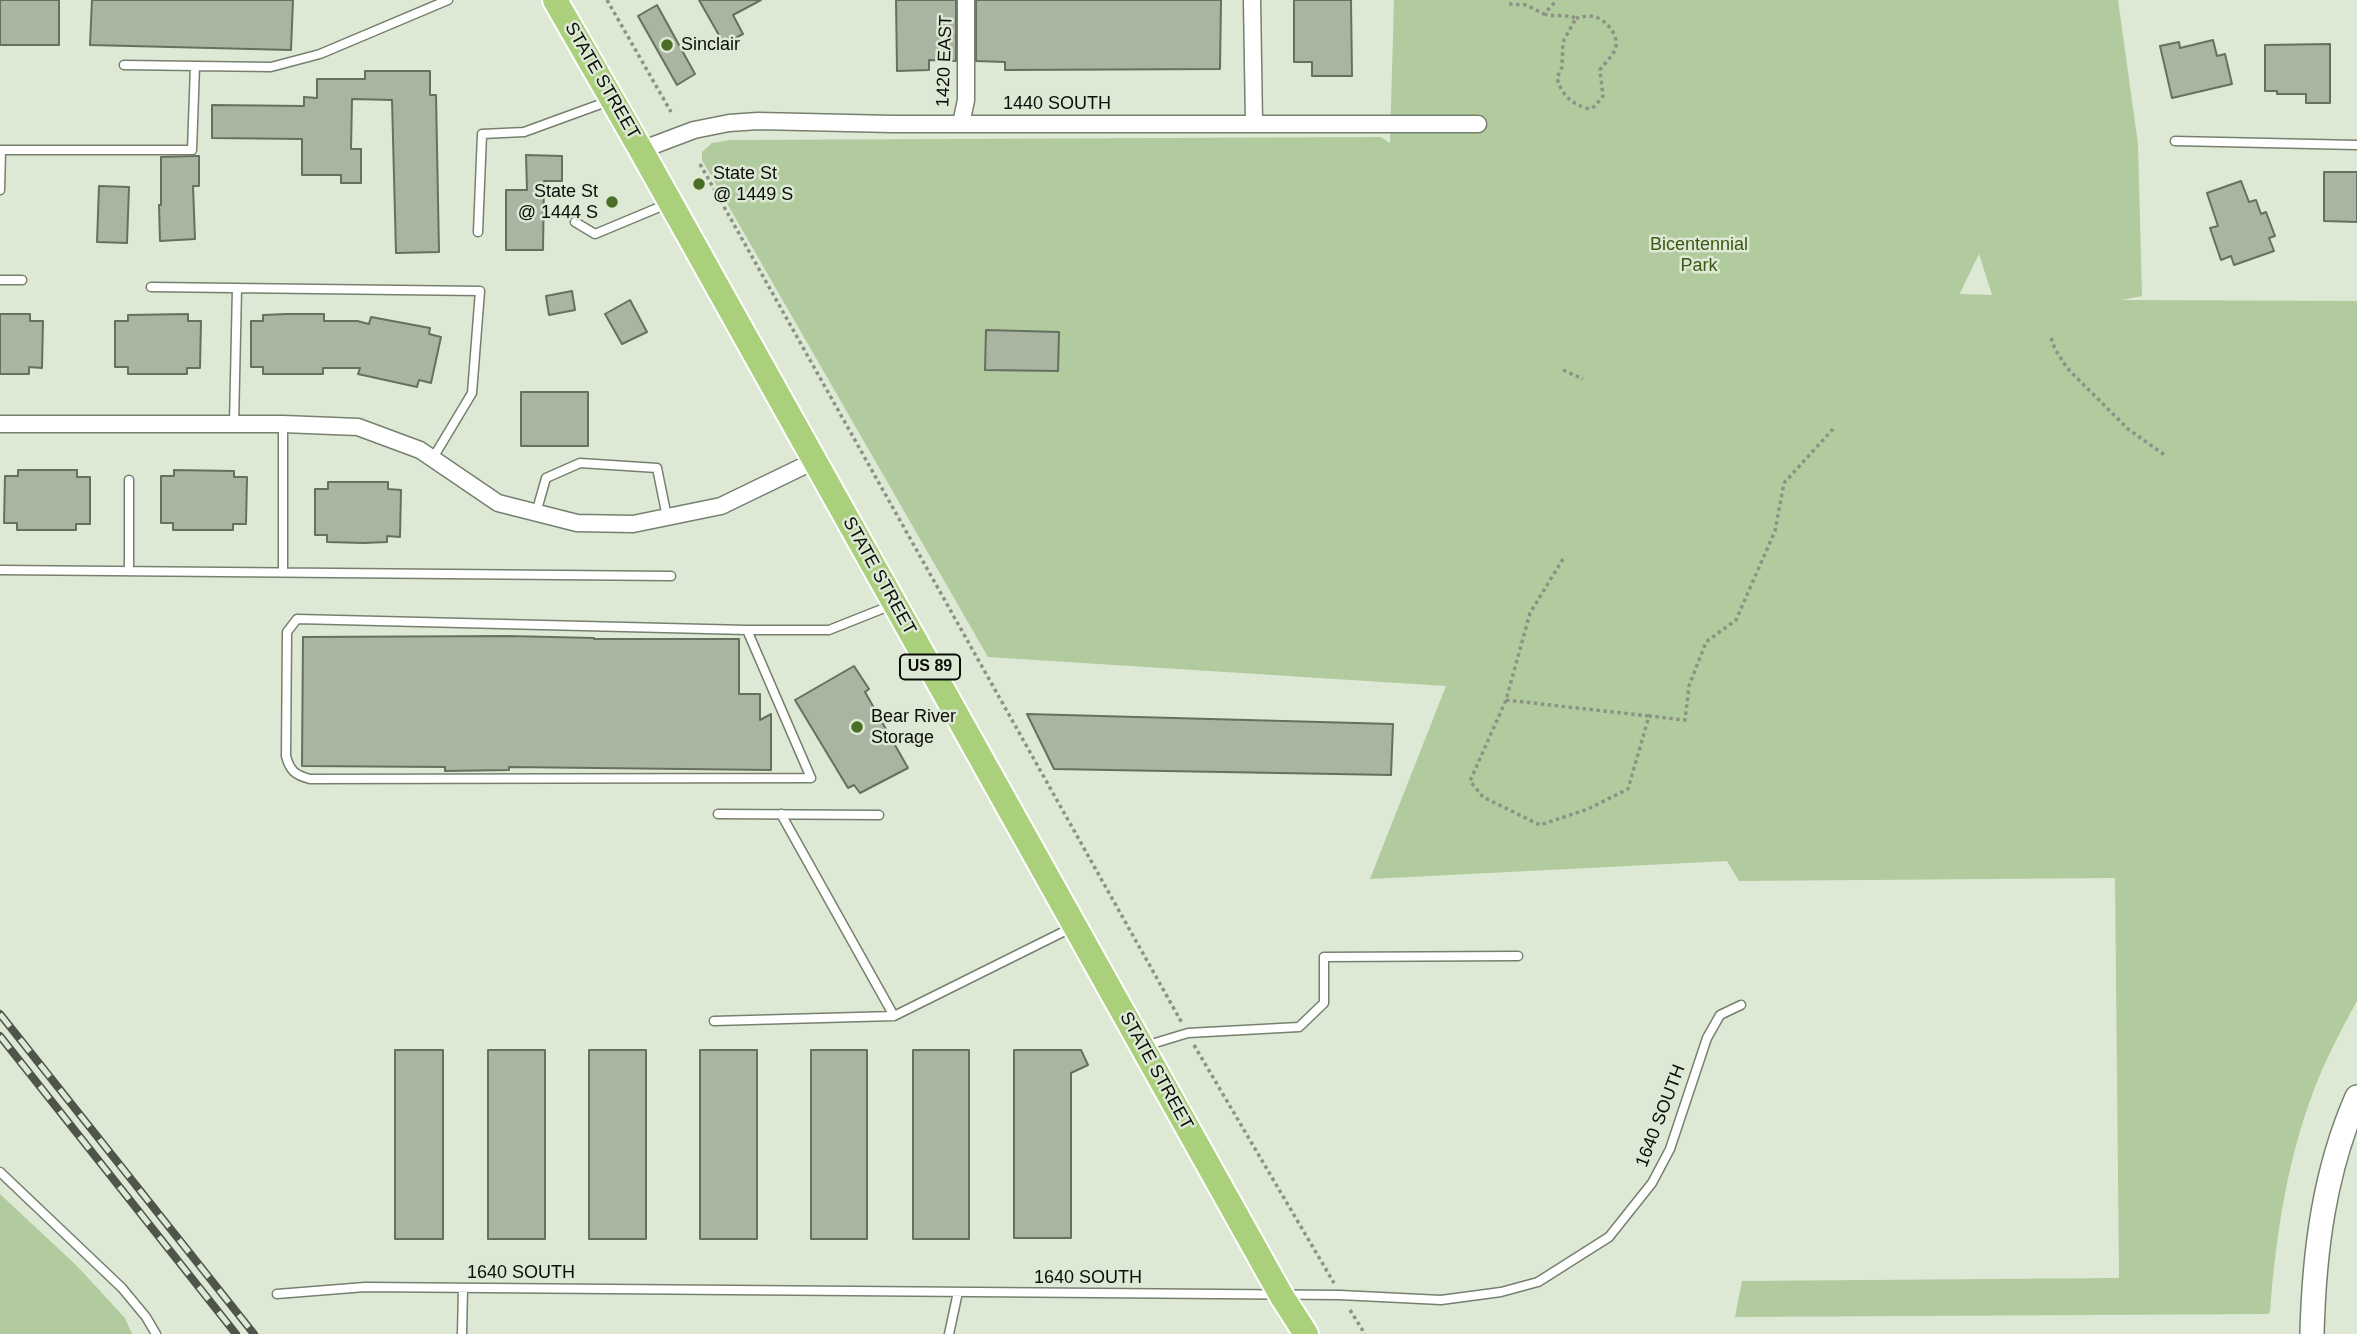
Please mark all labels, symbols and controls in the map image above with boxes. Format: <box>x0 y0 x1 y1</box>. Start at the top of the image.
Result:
street label: 1420 EAST <box>933 15 957 107</box>
street label: STATE STREET <box>560 19 644 143</box>
place label: Sinclair <box>681 34 740 56</box>
marker: Sinclair <box>659 37 675 53</box>
street label: 1440 SOUTH <box>1003 93 1111 115</box>
place label: State St @ 1449 S <box>713 163 793 206</box>
marker: State St @ 1449 S <box>691 176 707 192</box>
place label: State St @ 1444 S <box>518 181 598 224</box>
marker: State St @ 1444 S <box>604 194 620 210</box>
park label: Bicentennial Park <box>1650 234 1748 276</box>
street label: STATE STREET <box>838 513 920 639</box>
road number: US 89 <box>900 654 960 680</box>
place label: Bear River Storage <box>871 706 956 748</box>
marker: Bear River Storage <box>849 719 865 735</box>
street label: STATE STREET <box>1115 1008 1197 1134</box>
street label: 1640 SOUTH <box>1632 1062 1690 1170</box>
street label: 1640 SOUTH <box>467 1262 575 1284</box>
street label: 1640 SOUTH <box>1034 1267 1142 1289</box>

